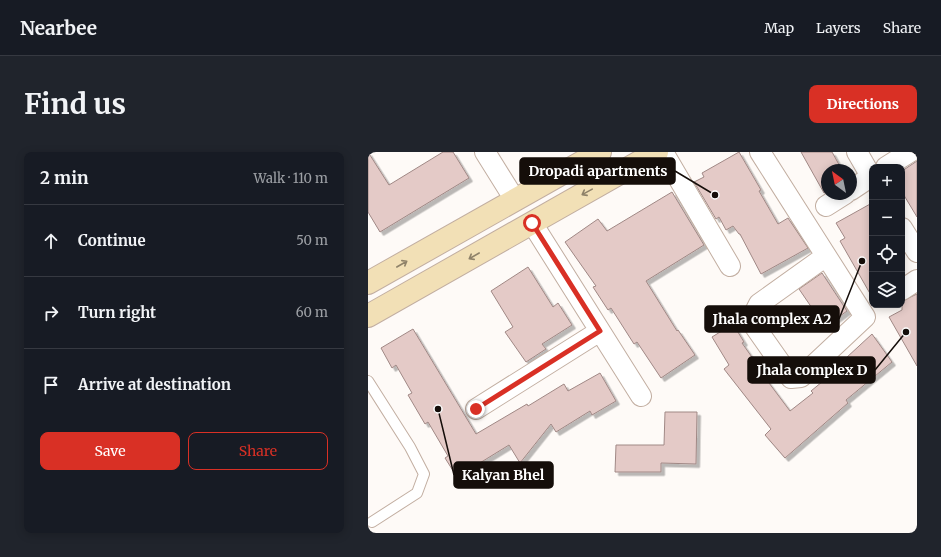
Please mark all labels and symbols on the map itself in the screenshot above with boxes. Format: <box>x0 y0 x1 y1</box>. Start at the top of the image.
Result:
callout: Dropadi apartments <box>520 158 675 184</box>
text: Dropadi apartments <box>528 162 668 180</box>
north arrow <box>821 164 857 200</box>
one-way arrow <box>581 188 593 196</box>
route start <box>523 214 541 232</box>
one-way arrow <box>468 252 480 260</box>
one-way arrow <box>396 260 408 268</box>
callout: Jhala complex A2 <box>705 306 839 332</box>
text: Jhala complex A2 <box>712 310 831 328</box>
callout: Jhala complex D <box>748 357 875 383</box>
text: Jhala complex D <box>755 361 868 379</box>
route end <box>467 400 485 418</box>
callout: Kalyan Bhel <box>454 462 553 488</box>
text: Kalyan Bhel <box>462 466 545 484</box>

